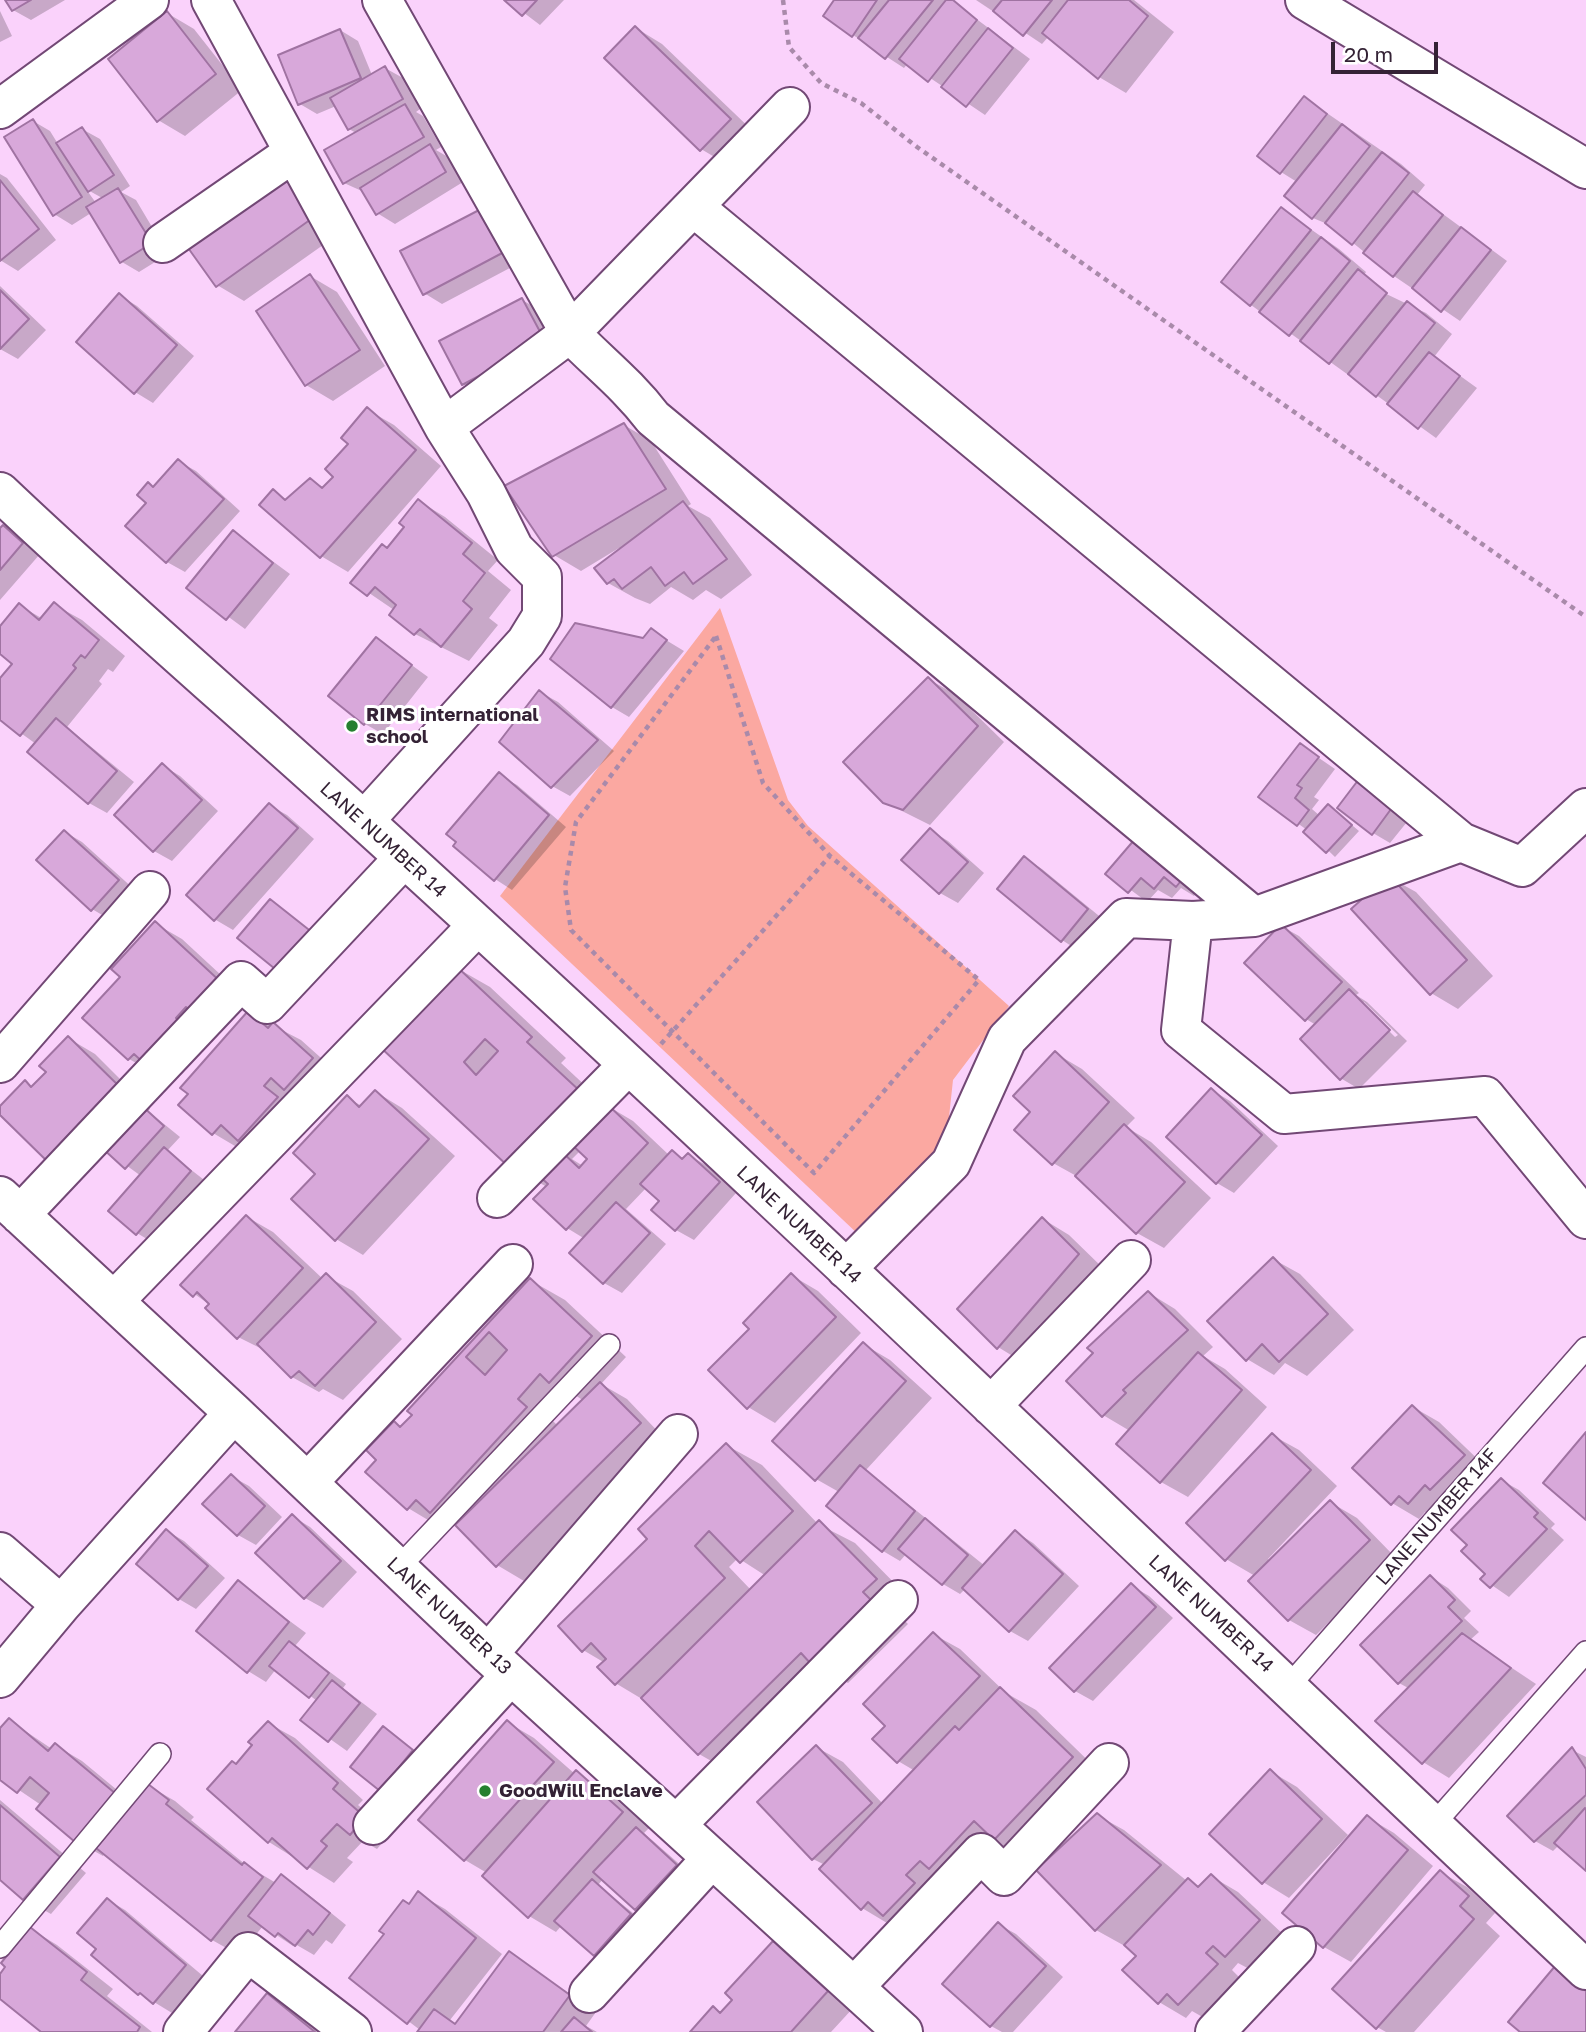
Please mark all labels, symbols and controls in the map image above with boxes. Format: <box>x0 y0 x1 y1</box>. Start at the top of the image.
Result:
scale bar <box>1334 28 1441 72</box>
text: 20 m <box>1344 41 1393 67</box>
place label: RIMS international school <box>366 704 539 748</box>
marker: RIMS international school <box>344 718 360 734</box>
street label: LANE NUMBER 14 <box>315 777 451 903</box>
street label: LANE NUMBER 14 <box>732 1161 866 1289</box>
street label: LANE NUMBER 14F <box>1371 1444 1503 1590</box>
street label: LANE NUMBER 14 <box>1144 1550 1278 1678</box>
street label: LANE NUMBER 13 <box>382 1552 516 1680</box>
place label: GoodWill Enclave <box>499 1780 663 1802</box>
marker: GoodWill Enclave <box>477 1783 493 1799</box>

